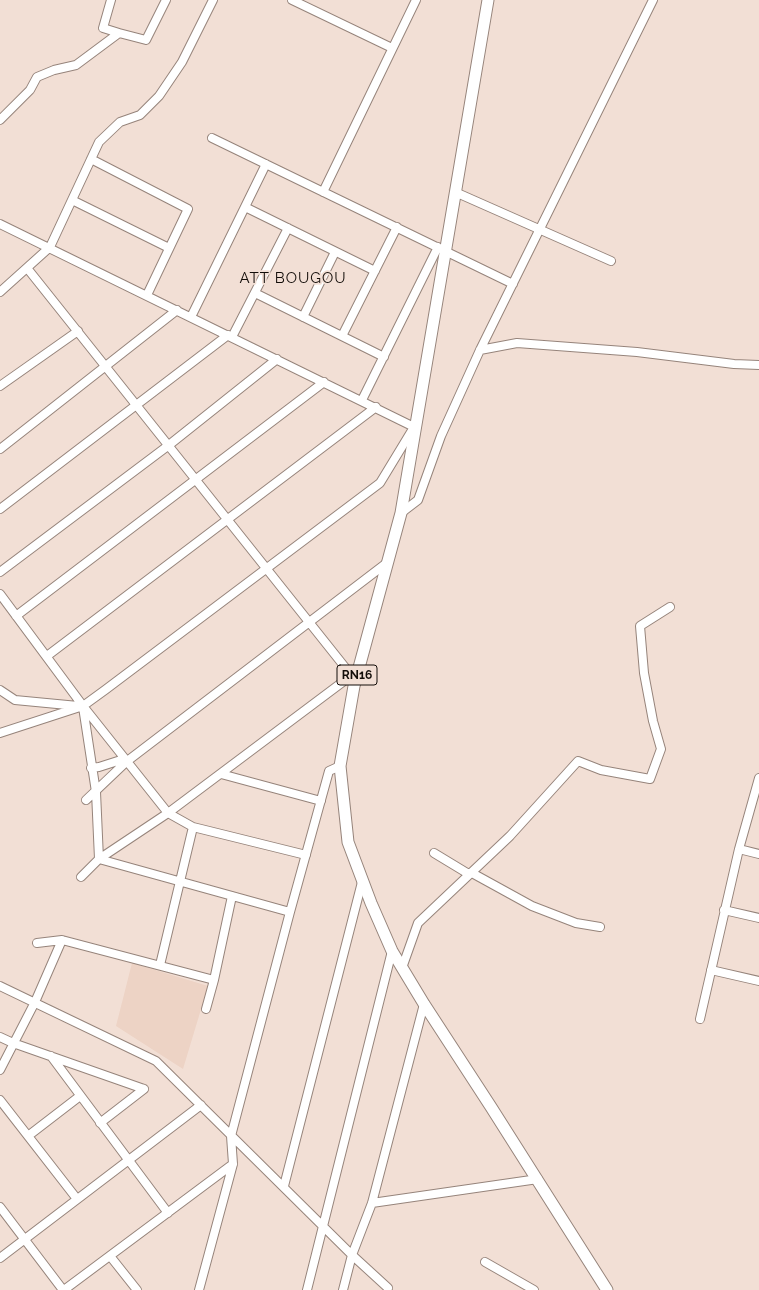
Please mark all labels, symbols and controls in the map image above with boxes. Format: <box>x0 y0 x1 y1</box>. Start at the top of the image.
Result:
district label: ATT BOUGOU <box>239 269 347 287</box>
road number: RN16 <box>337 665 377 685</box>

